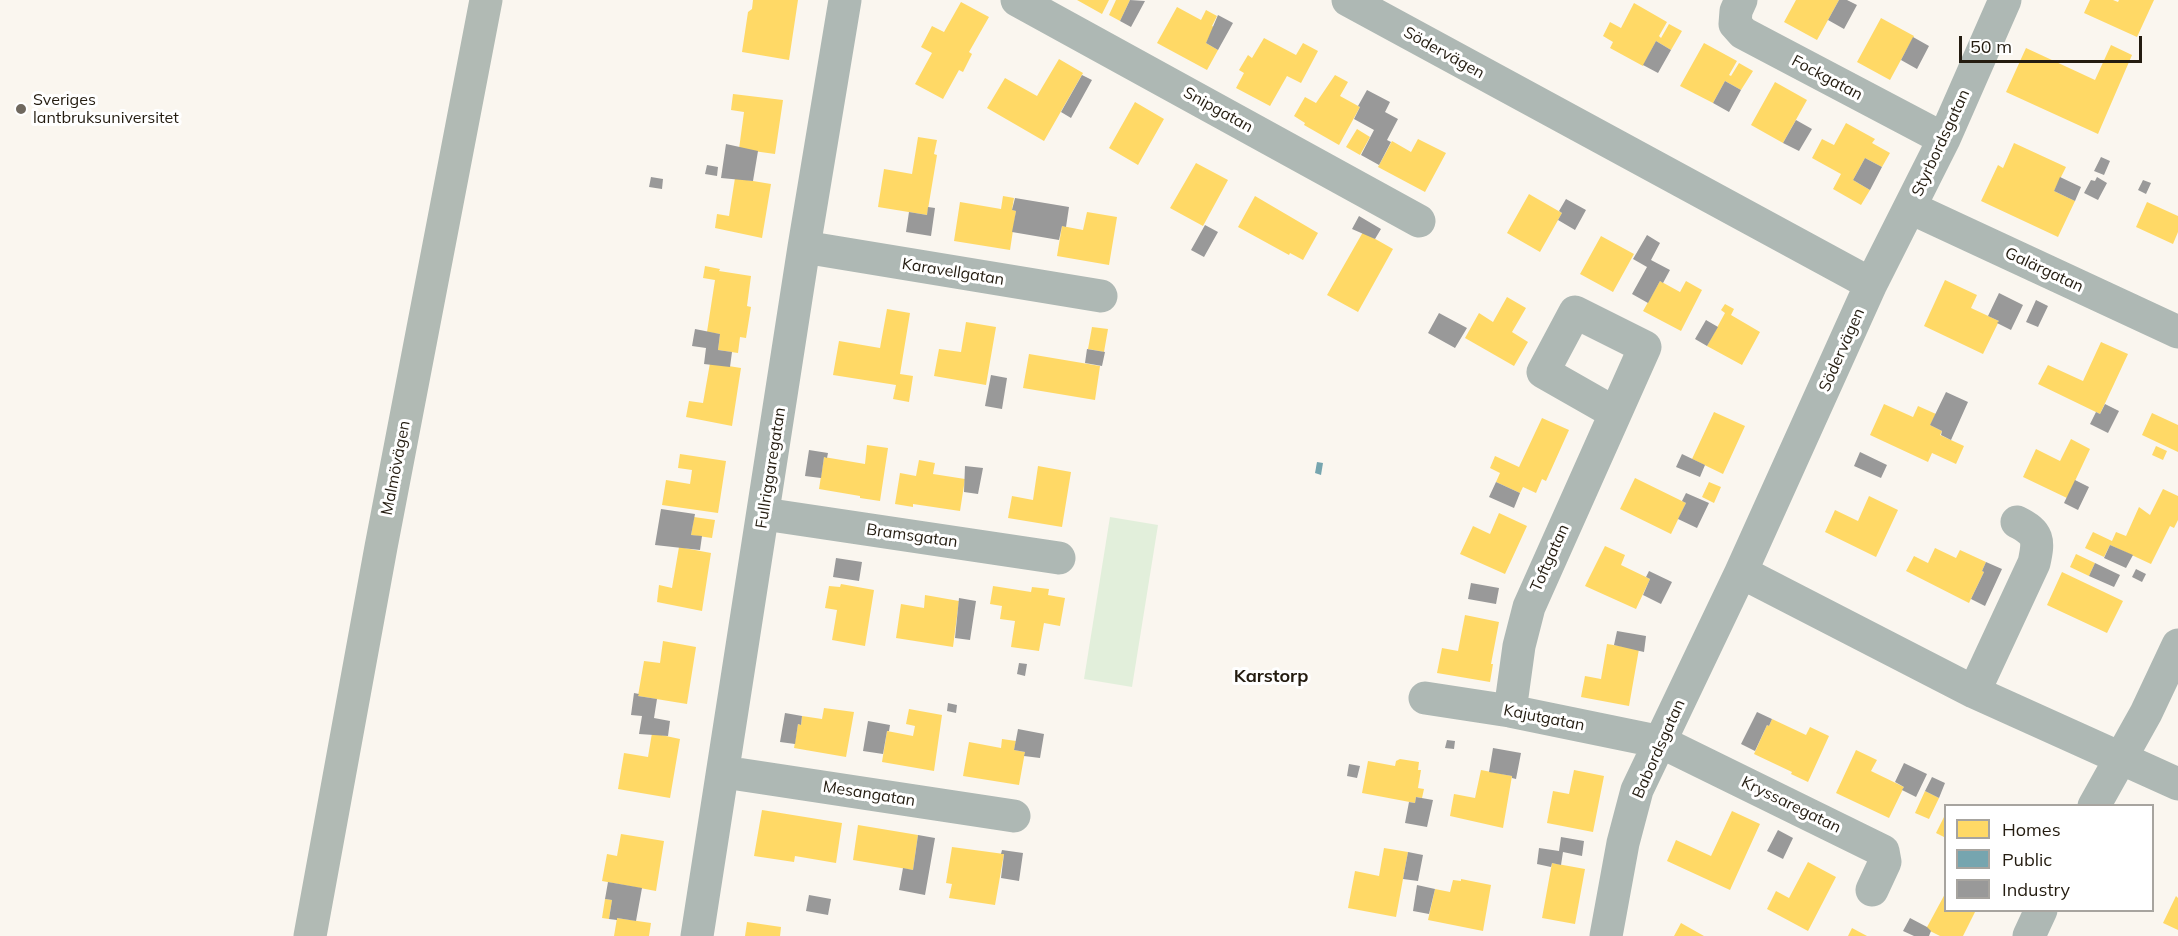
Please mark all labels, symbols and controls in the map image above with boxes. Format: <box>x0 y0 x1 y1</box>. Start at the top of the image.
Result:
street label: Södervägen <box>1400 23 1488 83</box>
scale bar <box>1962 24 2145 62</box>
text: 50 m <box>1970 35 2012 58</box>
street label: Fockgatan <box>1788 51 1866 105</box>
street label: Snipgatan <box>1180 83 1256 137</box>
street label: Styrbordsgatan <box>1908 86 1974 200</box>
place label: Sveriges lantbruksuniversitet <box>33 90 179 128</box>
marker: Sveriges lantbruksuniversitet <box>14 102 28 116</box>
street label: Galärgatan <box>2002 244 2086 296</box>
street label: Karavellgatan <box>900 254 1006 290</box>
street label: Södervägen <box>1815 305 1869 395</box>
street label: Fullriggaregatan <box>752 406 790 530</box>
street label: Malmövägen <box>377 419 415 517</box>
street label: Bramsgatan <box>865 520 959 552</box>
street label: Toftgatan <box>1527 521 1573 595</box>
district label: Karstorp <box>1234 666 1308 688</box>
street label: Babordsgatan <box>1629 697 1689 801</box>
street label: Kajutgatan <box>1502 701 1586 735</box>
street label: Kryssaregatan <box>1738 773 1844 837</box>
street label: Mesangatan <box>821 777 917 811</box>
legend <box>1944 804 2154 912</box>
text: Homes <box>2002 818 2061 841</box>
text: Public <box>2002 848 2052 871</box>
text: Industry <box>2002 878 2070 901</box>

